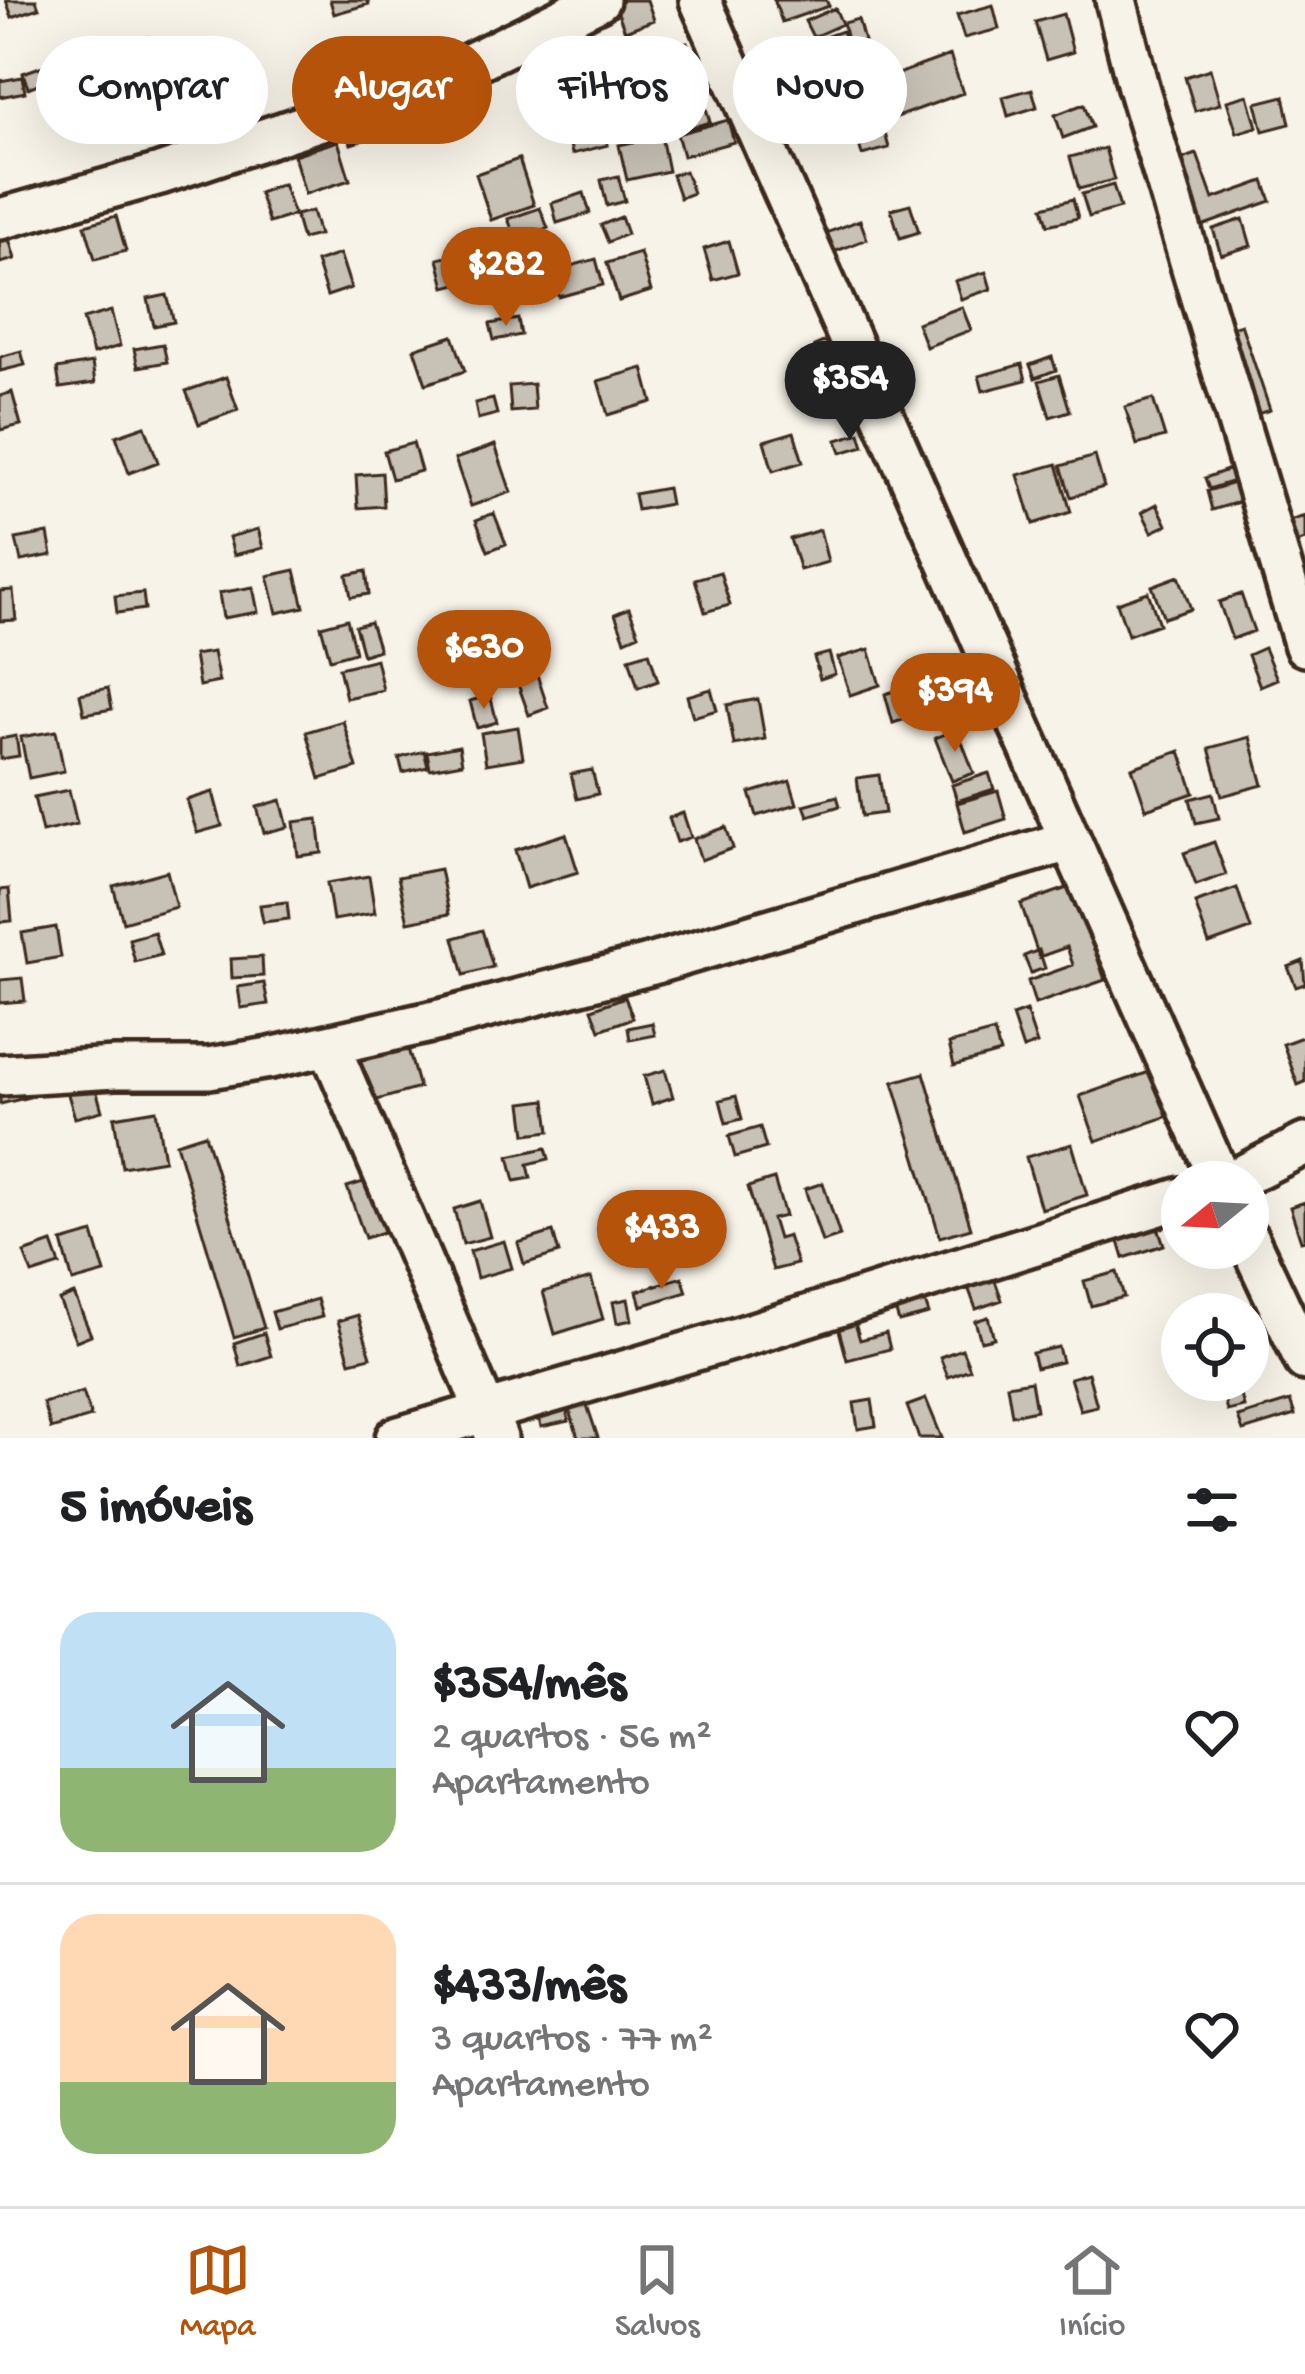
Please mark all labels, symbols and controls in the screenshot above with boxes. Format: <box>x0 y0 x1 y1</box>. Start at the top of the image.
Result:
chip: Comprar <box>36 36 268 144</box>
chip: Alugar <box>292 36 492 144</box>
chip: Filtros <box>516 36 709 144</box>
chip: Novo <box>733 36 907 144</box>
pin: $282 <box>435 227 577 329</box>
text: $282 <box>467 243 545 289</box>
pin: $354 <box>779 341 921 443</box>
text: $354 <box>812 357 888 403</box>
pin: $630 <box>413 610 555 712</box>
text: $630 <box>444 626 524 672</box>
pin: $394 <box>884 653 1026 755</box>
text: $394 <box>917 669 993 715</box>
north arrow <box>1161 1161 1269 1269</box>
map controls <box>1161 1161 1269 1401</box>
pin: $433 <box>591 1190 733 1292</box>
text: $433 <box>624 1206 700 1252</box>
button: locate <box>1161 1293 1269 1401</box>
icon: filters <box>1179 1477 1245 1543</box>
text: 5 imóveis <box>60 1480 251 1540</box>
text: $354/mês <box>432 1656 626 1716</box>
icon: home <box>156 1660 300 1804</box>
icon: heart <box>1179 1699 1245 1765</box>
text: 2 quartos · 56 m² <box>432 1716 711 1762</box>
text: Apartamento <box>432 1762 650 1808</box>
text: $433/mês <box>432 1958 626 2018</box>
icon: home <box>156 1962 300 2106</box>
icon: heart <box>1179 2001 1245 2067</box>
text: 3 quartos · 77 m² <box>432 2018 713 2064</box>
text: Apartamento <box>432 2064 650 2110</box>
tab: Mapa <box>180 2237 255 2347</box>
tab: Salvos <box>615 2237 700 2347</box>
tab: Início <box>1059 2237 1125 2347</box>

